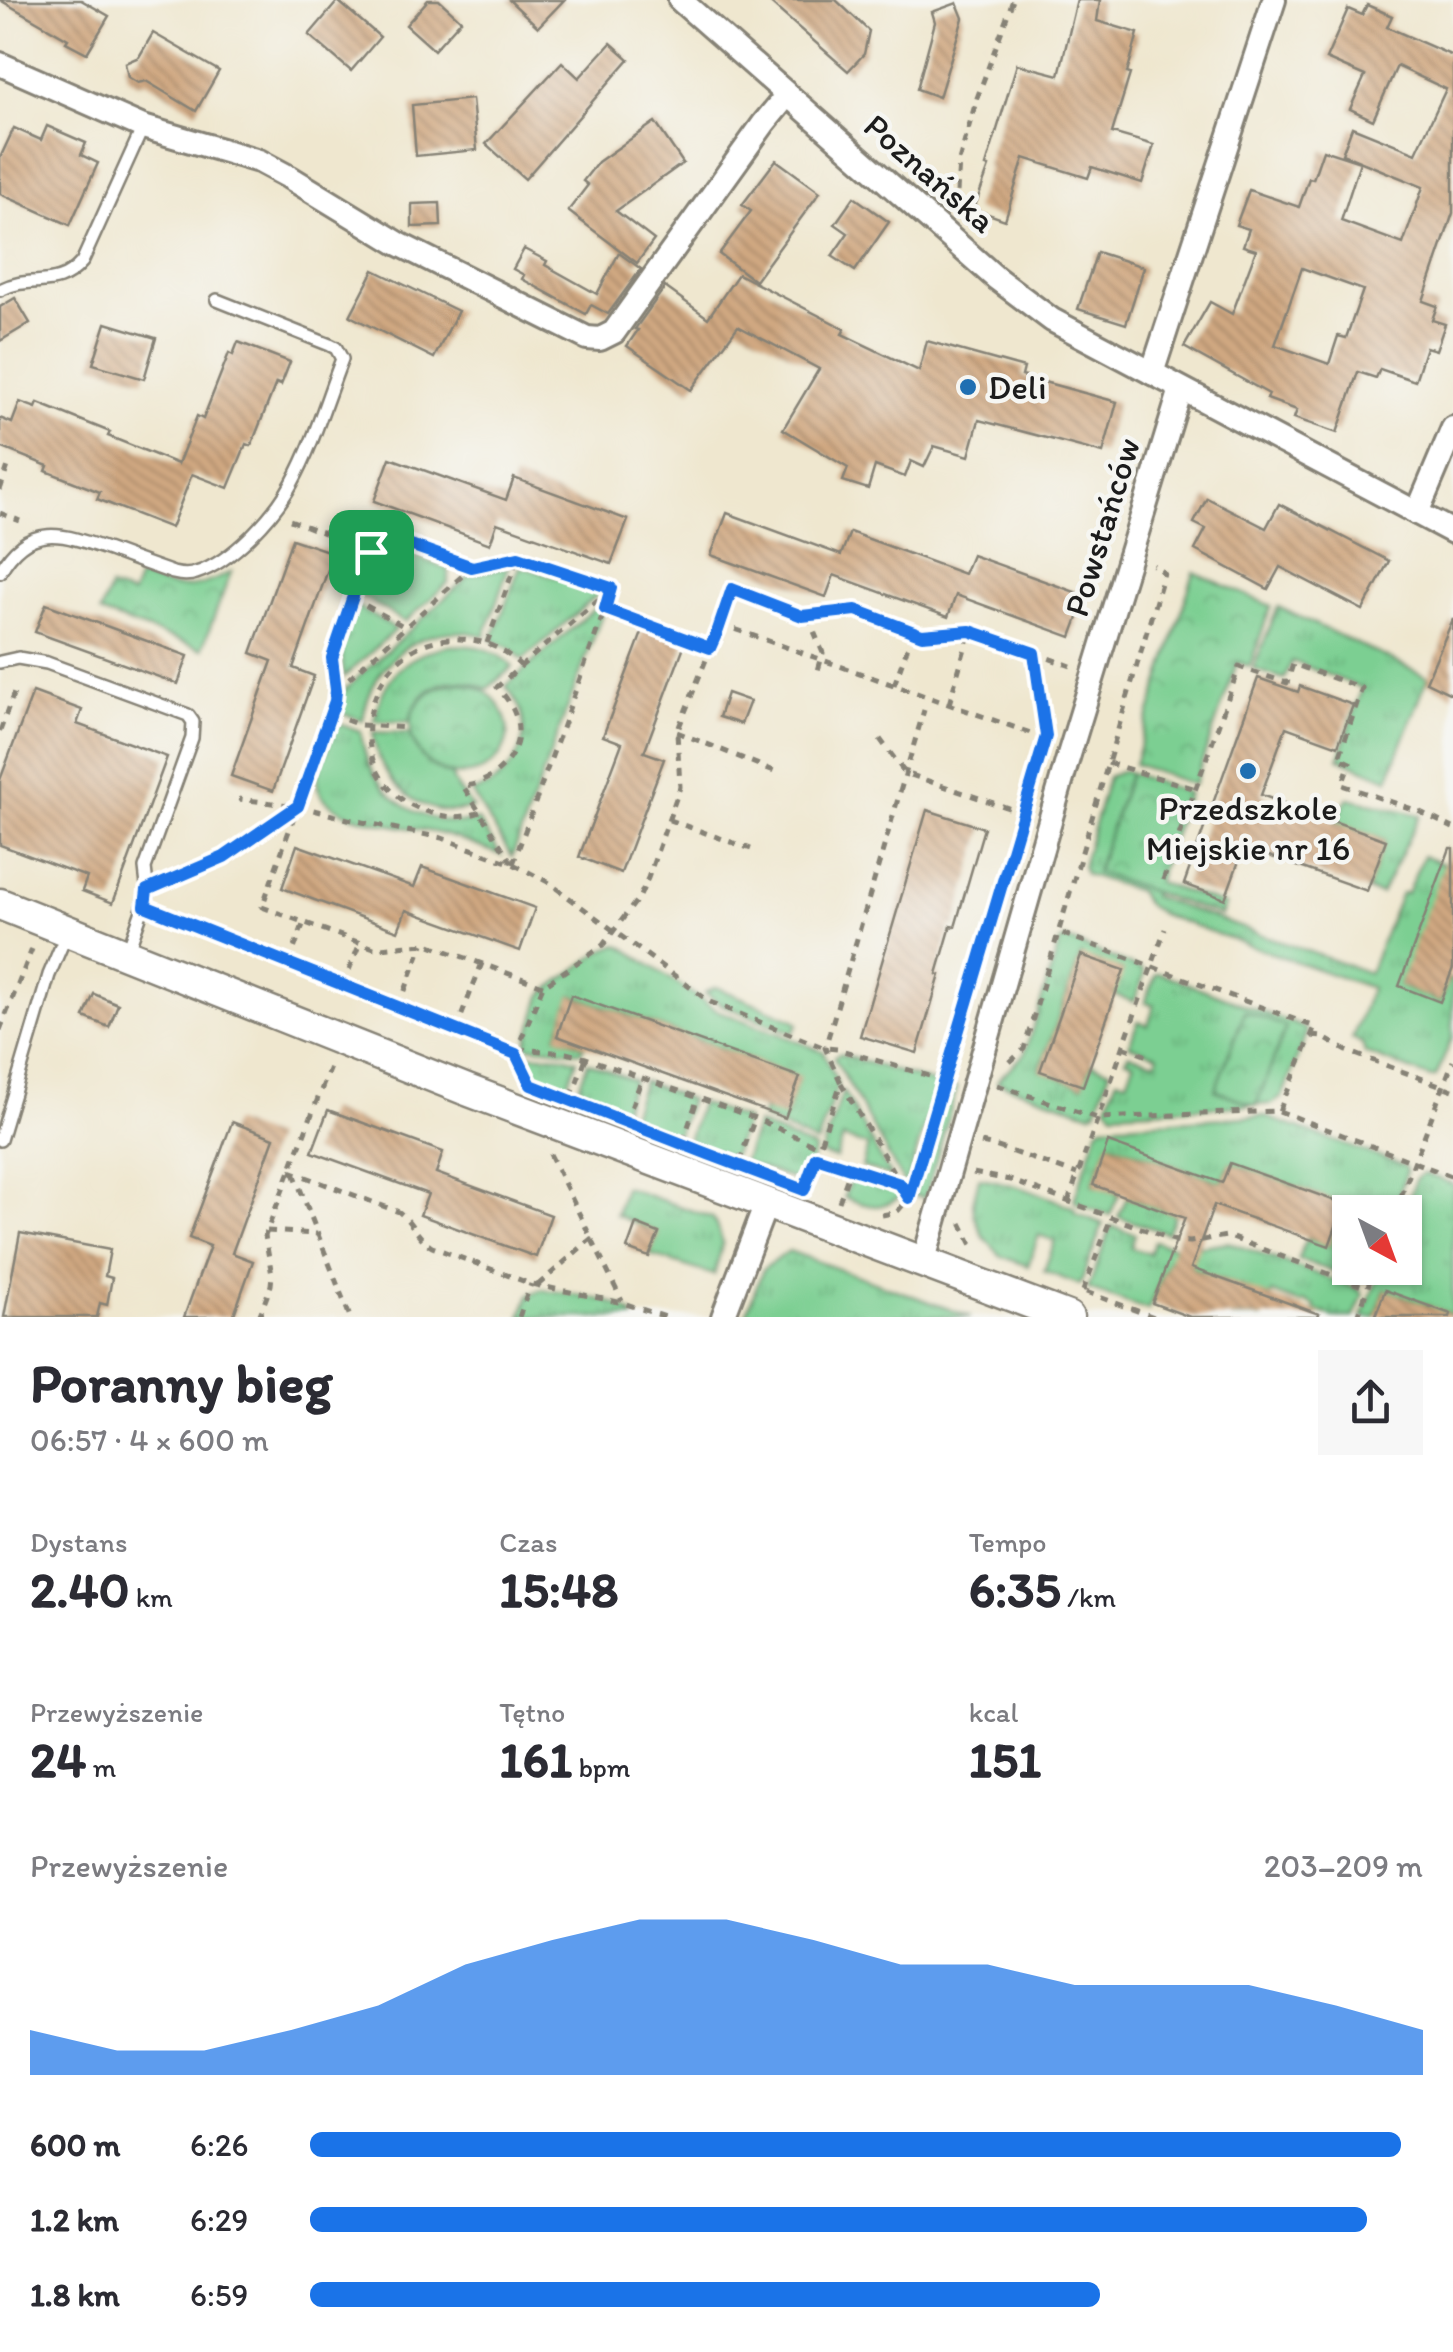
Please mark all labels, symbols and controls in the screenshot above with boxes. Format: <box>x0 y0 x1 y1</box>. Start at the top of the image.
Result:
street label: Poznańska <box>856 105 1004 241</box>
place label: Deli <box>988 366 1047 408</box>
marker: Deli <box>957 376 979 398</box>
street label: Powstańców <box>1055 433 1149 621</box>
pin <box>329 510 414 595</box>
icon: arrive <box>344 525 399 580</box>
marker: Przedszkole Miejskie nr 16 <box>1237 760 1259 782</box>
place label: Przedszkole Miejskie nr 16 <box>1146 787 1350 869</box>
north arrow <box>1332 1195 1422 1285</box>
map controls <box>1332 1195 1422 1285</box>
text: Poranny bieg <box>30 1350 333 1416</box>
button: share <box>1318 1350 1423 1455</box>
text: 06:57 · 4 × 600 m <box>30 1421 269 1459</box>
text: Dystans <box>30 1525 127 1559</box>
text: Czas <box>499 1525 557 1559</box>
text: Tempo <box>969 1525 1047 1559</box>
text: 2.40 <box>30 1559 129 1620</box>
text: 15:48 <box>499 1559 618 1620</box>
text: 6:35 <box>969 1559 1061 1620</box>
text: km <box>129 1580 173 1614</box>
text: /km <box>1061 1580 1116 1614</box>
text: Przewyższenie <box>30 1695 203 1729</box>
text: Tętno <box>499 1695 565 1729</box>
text: kcal <box>969 1695 1018 1729</box>
text: 24 <box>30 1729 86 1790</box>
text: 161 <box>499 1729 572 1790</box>
text: 151 <box>969 1729 1041 1790</box>
text: m <box>86 1750 116 1784</box>
text: bpm <box>572 1750 630 1784</box>
text: Przewyższenie <box>30 1847 228 1885</box>
text: 203–209 m <box>1264 1847 1423 1885</box>
text: 600 m <box>30 2126 120 2164</box>
text: 6:26 <box>190 2126 249 2164</box>
text: 1.2 km <box>30 2201 119 2239</box>
text: 6:29 <box>190 2201 248 2239</box>
text: 1.8 km <box>30 2276 120 2314</box>
text: 6:59 <box>190 2276 248 2314</box>

